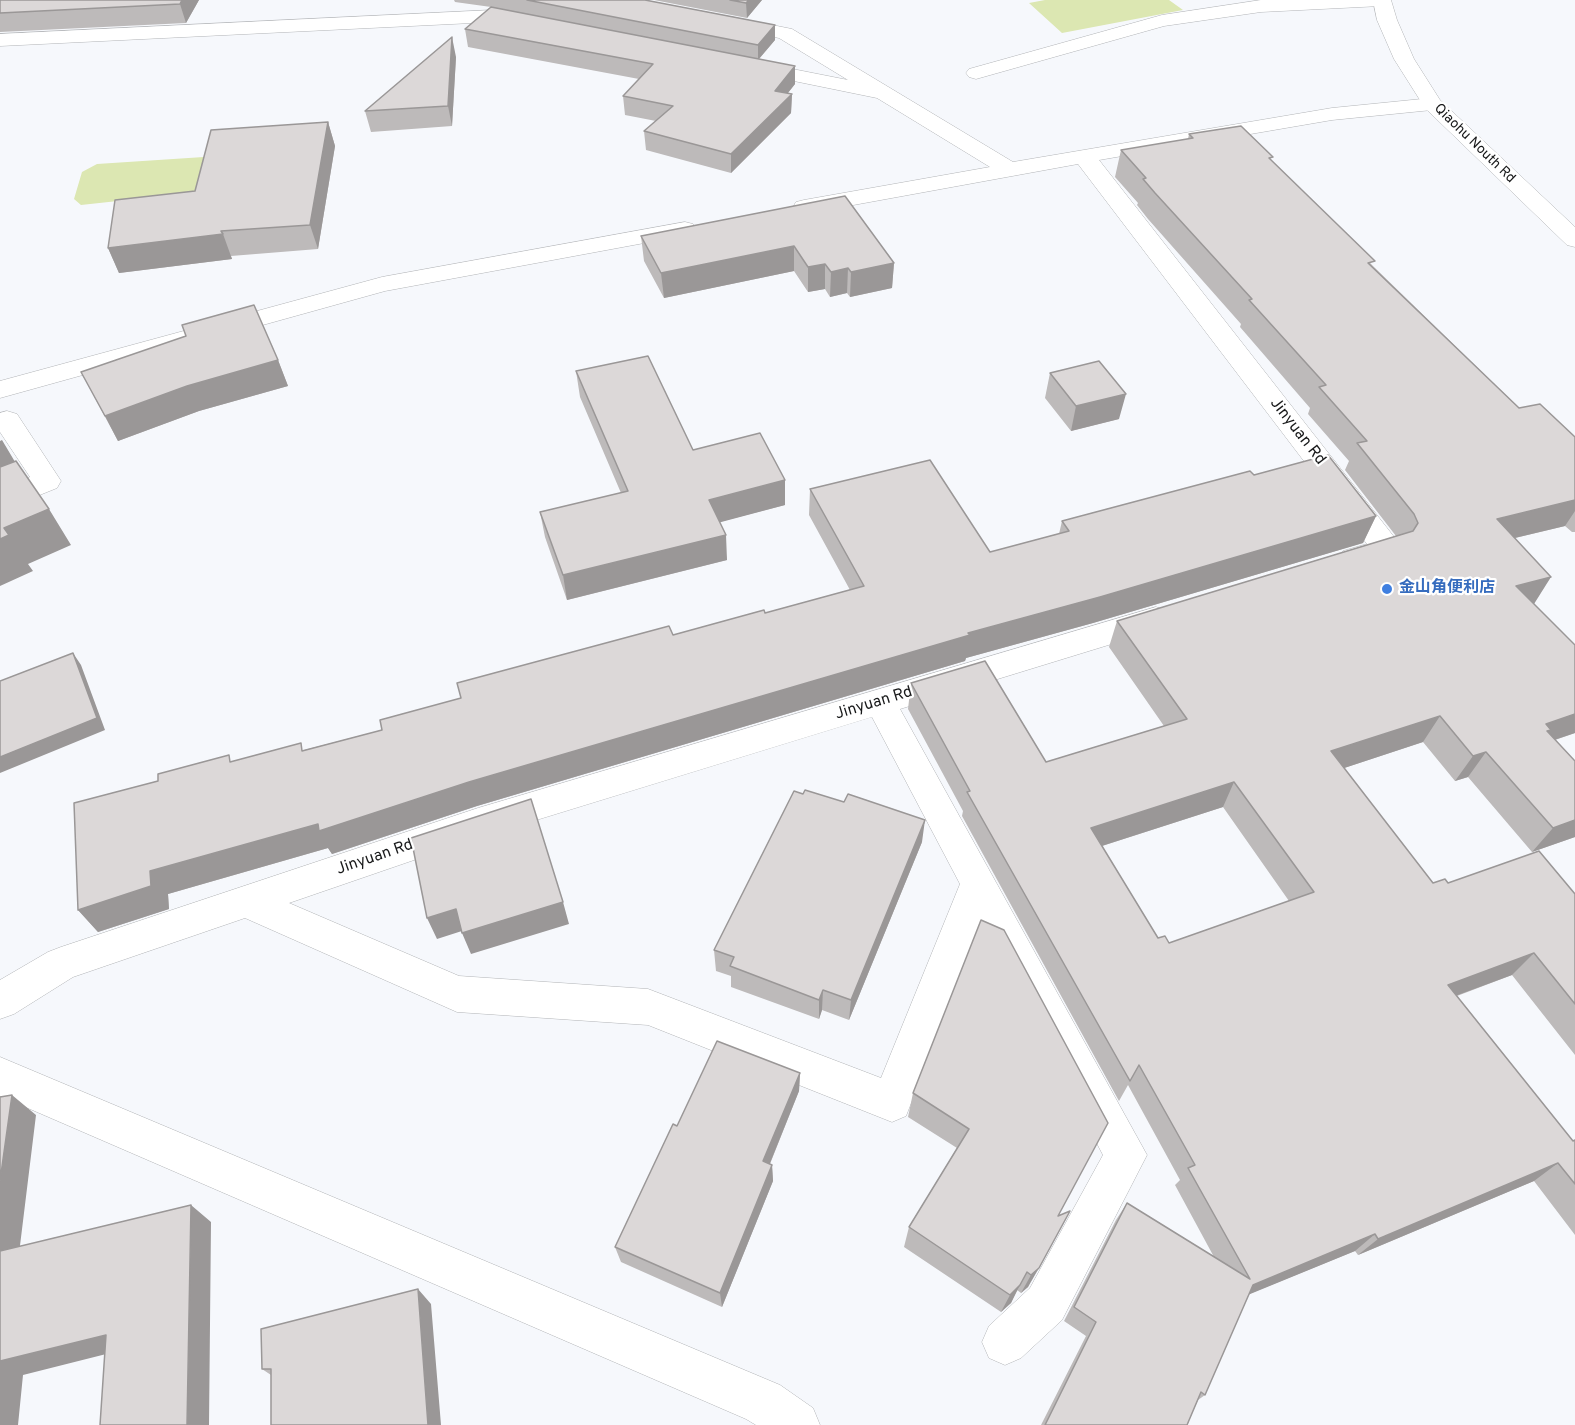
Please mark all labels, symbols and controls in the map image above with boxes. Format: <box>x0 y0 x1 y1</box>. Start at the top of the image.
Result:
street label: Qiaohu Nouth Rd <box>1430 101 1518 187</box>
street label: Jinyuan Rd <box>1265 395 1329 469</box>
place label: 金山角便利店 <box>1399 579 1495 599</box>
marker: 金山角便利店 <box>1380 582 1394 596</box>
street label: Jinyuan Rd <box>833 683 915 725</box>
street label: Jinyuan Rd <box>334 836 416 880</box>

